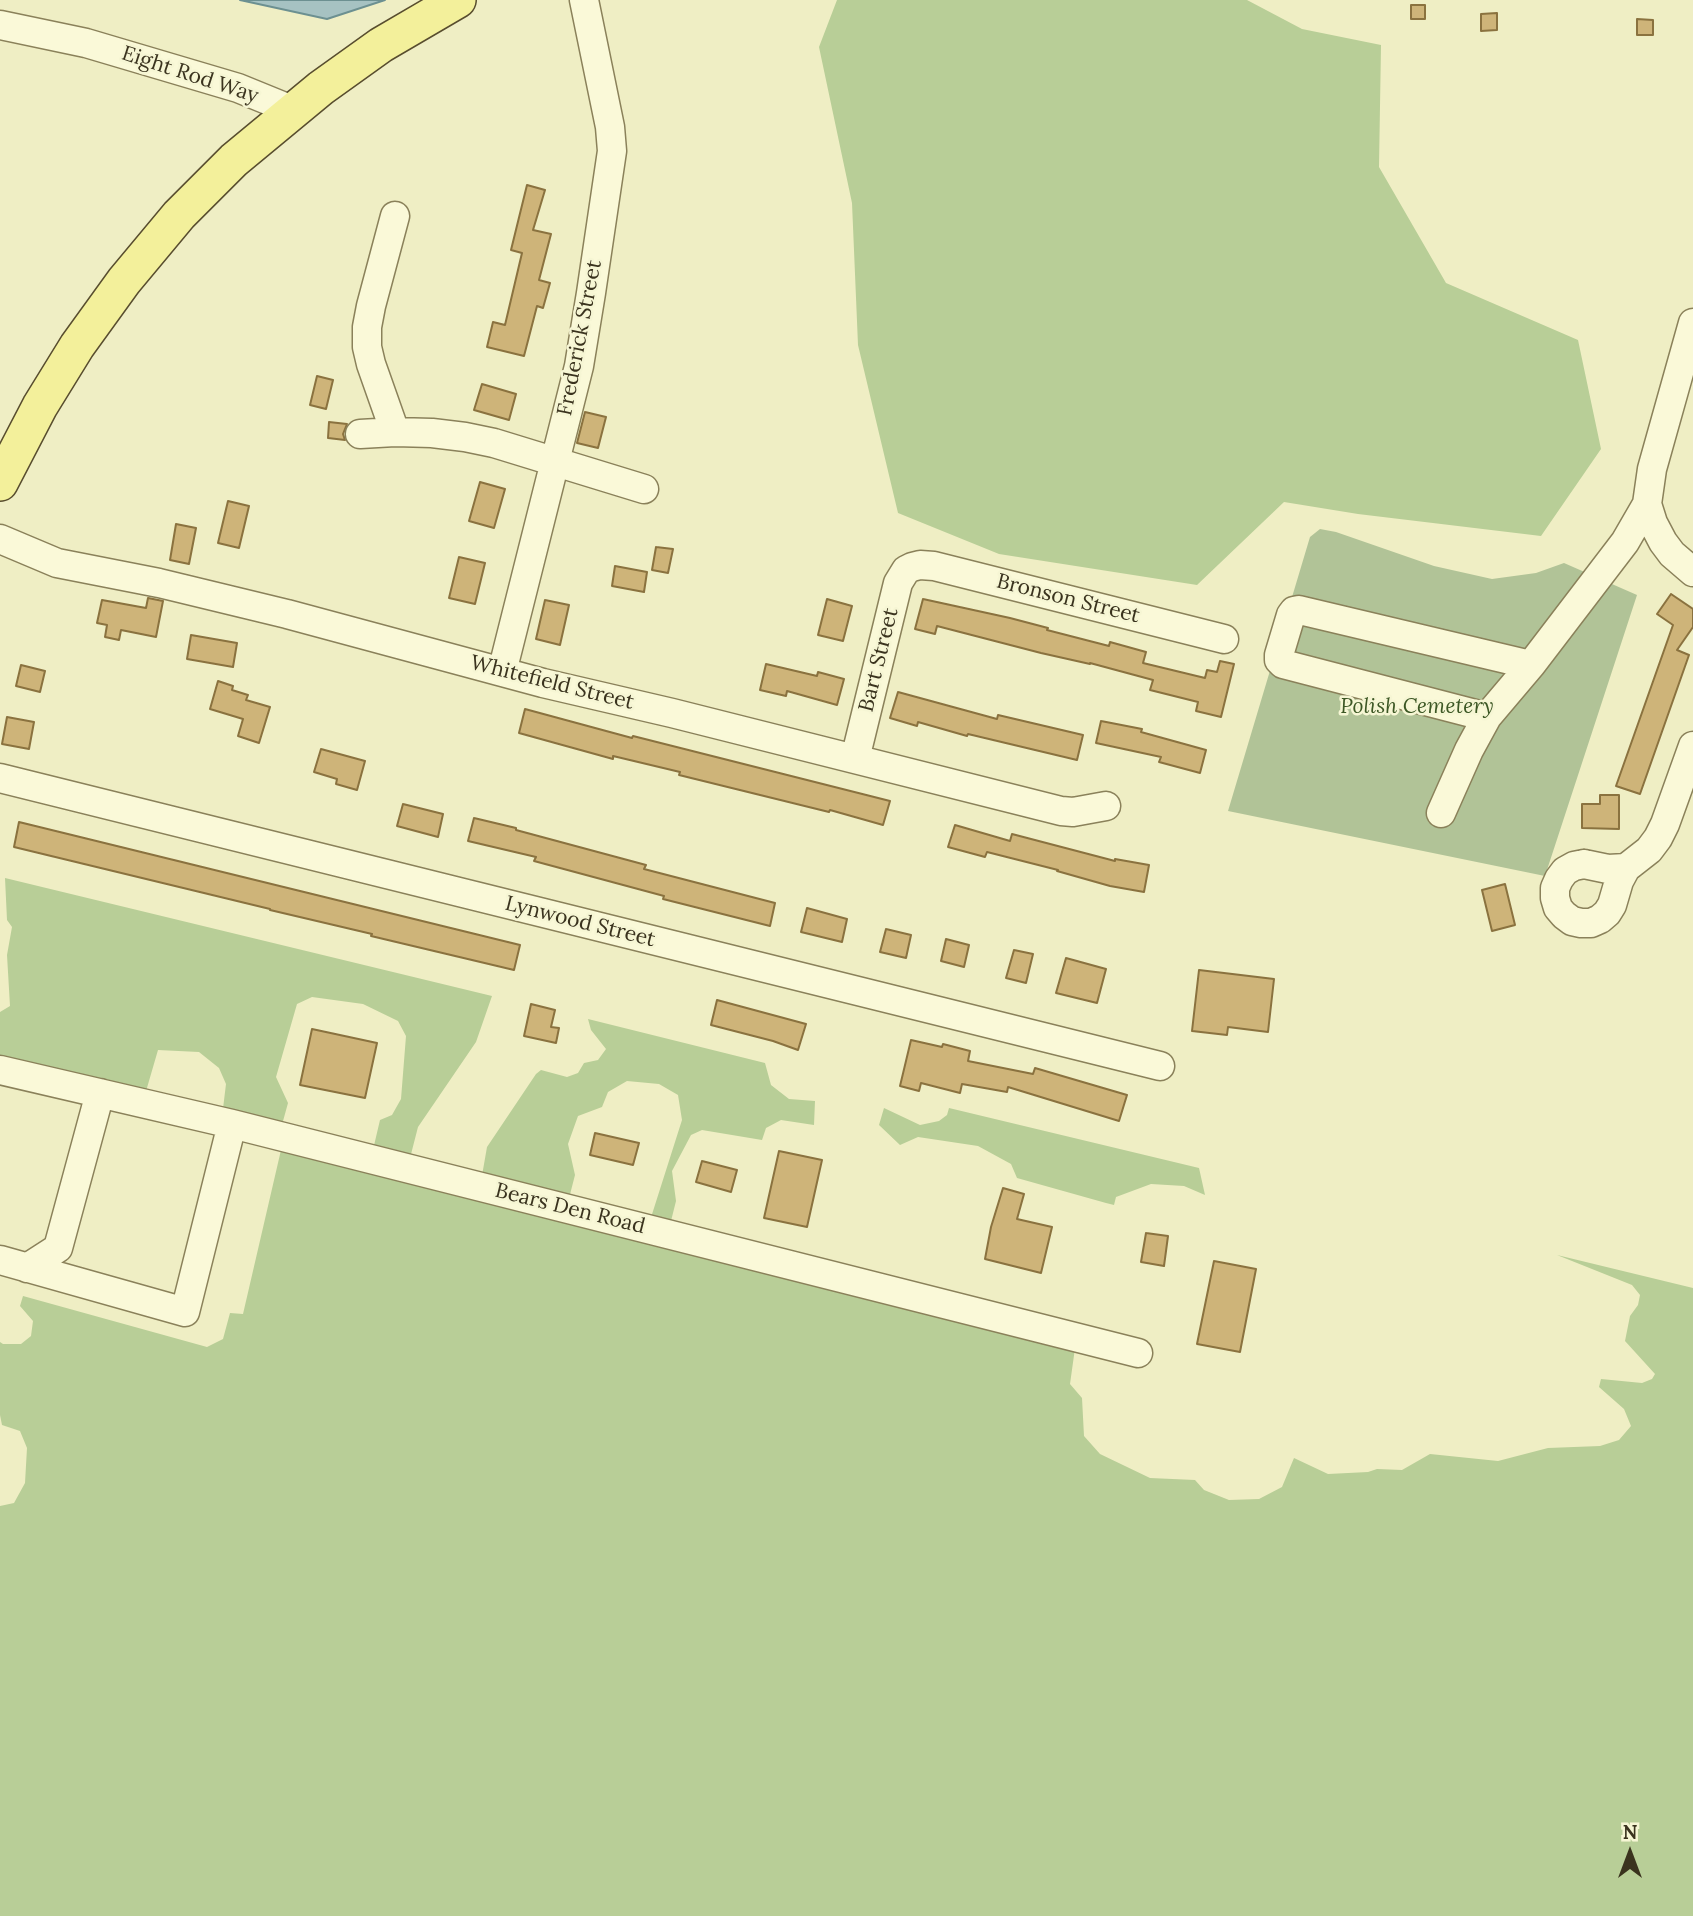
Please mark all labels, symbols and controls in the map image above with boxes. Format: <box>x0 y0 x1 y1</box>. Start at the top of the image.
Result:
street label: Eight Rod Way <box>118 41 262 109</box>
street label: Frederick Street <box>553 258 607 418</box>
street label: Bronson Street <box>994 569 1142 629</box>
street label: Bart Street <box>854 605 904 715</box>
street label: Whitefield Street <box>468 651 636 715</box>
park label: Polish Cemetery <box>1340 694 1494 720</box>
street label: Lynwood Street <box>502 891 658 953</box>
street label: Bears Den Road <box>492 1178 648 1240</box>
north arrow <box>1595 1818 1665 1888</box>
text: N <box>1623 1820 1637 1844</box>

